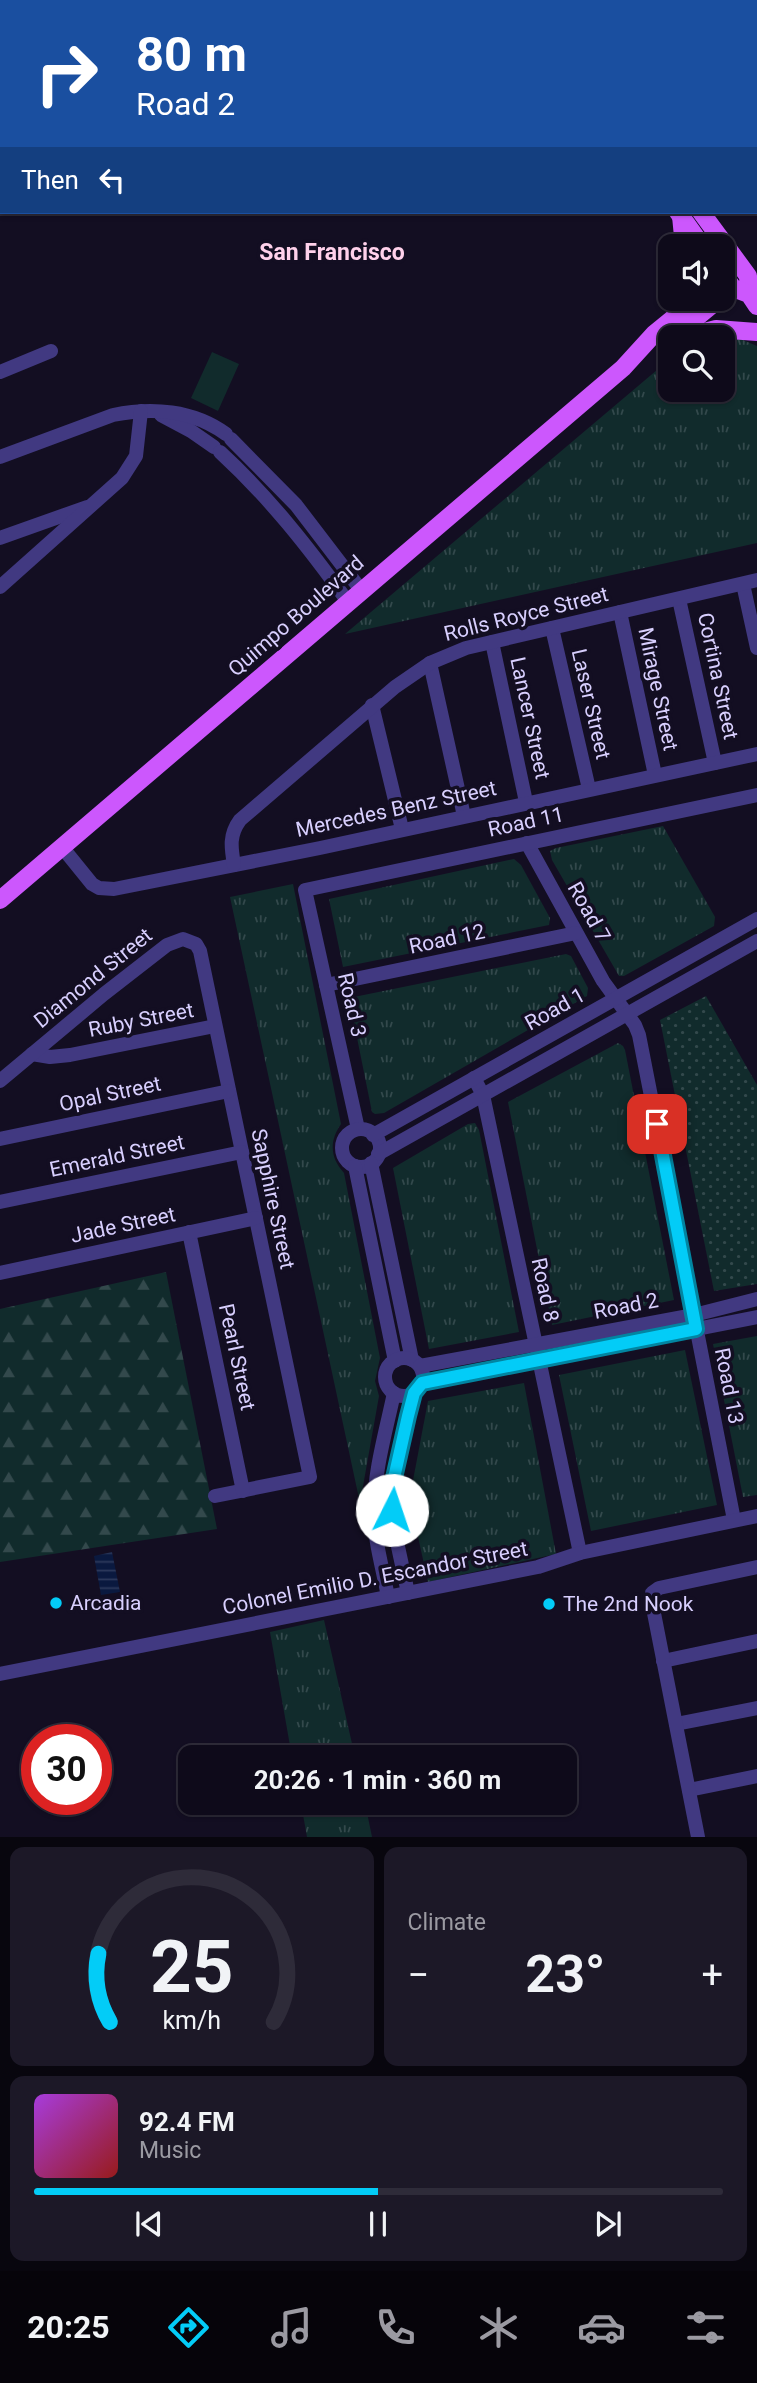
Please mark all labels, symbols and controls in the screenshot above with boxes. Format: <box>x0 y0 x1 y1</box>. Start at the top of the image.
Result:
text: 80 m <box>136 26 247 83</box>
icon: right <box>21 28 112 119</box>
text: Road 2 <box>136 85 235 123</box>
icon: left <box>93 161 131 199</box>
text: Then <box>21 165 79 195</box>
map controls <box>658 234 735 402</box>
button: sound <box>658 234 735 311</box>
district label: San Francisco <box>259 239 405 266</box>
button: search <box>658 325 735 402</box>
street label: Quimpo Boulevard <box>223 551 369 681</box>
street label: Rolls Royce Street <box>441 582 611 646</box>
street label: Cortina Street <box>693 610 743 742</box>
street label: Mirage Street <box>633 625 683 753</box>
street label: Laser Street <box>567 647 615 762</box>
street label: Lancer Street <box>505 655 555 781</box>
street label: Mercedes Benz Street <box>294 776 499 842</box>
street label: Road 11 <box>486 802 566 842</box>
street label: Road 7 <box>563 878 615 946</box>
street label: Road 12 <box>407 919 487 959</box>
street label: Diamond Street <box>29 923 157 1033</box>
street label: Road 3 <box>333 971 371 1039</box>
street label: Road 1 <box>521 983 589 1035</box>
street label: Ruby Street <box>86 998 196 1042</box>
street label: Opal Street <box>57 1071 163 1116</box>
pin <box>627 1094 687 1154</box>
icon: arrive <box>638 1105 676 1143</box>
street label: Sapphire Street <box>246 1127 300 1271</box>
street label: Emerald Street <box>47 1130 187 1182</box>
street label: Jade Street <box>68 1202 178 1248</box>
street label: Road 8 <box>526 1256 564 1324</box>
street label: Road 2 <box>592 1288 660 1324</box>
street label: Pearl Street <box>214 1301 260 1413</box>
street label: Road 13 <box>710 1346 748 1426</box>
position arrow <box>355 1473 429 1547</box>
street label: Colonel Emilio D. Escandor Street <box>220 1537 530 1619</box>
place label: Arcadia <box>70 1591 141 1615</box>
place label: The 2nd Nook <box>563 1592 694 1616</box>
marker: Arcadia <box>48 1595 64 1611</box>
marker: The 2nd Nook <box>541 1596 557 1612</box>
speed limit sign: 30 <box>21 1724 112 1815</box>
text: 20:26 · 1 min · 360 m <box>254 1765 501 1795</box>
text: Climate <box>408 1909 486 1936</box>
text: 25 <box>150 1925 234 2011</box>
text: 23° <box>525 1944 605 2005</box>
text: − <box>408 1953 429 1997</box>
text: + <box>701 1953 723 1997</box>
text: km/h <box>162 2006 221 2035</box>
text: 92.4 FM <box>139 2107 235 2137</box>
text: Music <box>139 2137 201 2164</box>
icon: previous <box>130 2205 168 2243</box>
icon: pause <box>359 2205 397 2243</box>
icon: next <box>589 2205 627 2243</box>
icon: directions <box>164 2303 213 2352</box>
icon: music <box>267 2303 316 2352</box>
icon: phone <box>371 2303 420 2352</box>
icon: climate <box>474 2303 523 2352</box>
icon: car <box>577 2303 626 2352</box>
icon: filters <box>681 2303 730 2352</box>
text: 20:25 <box>27 2308 110 2346</box>

